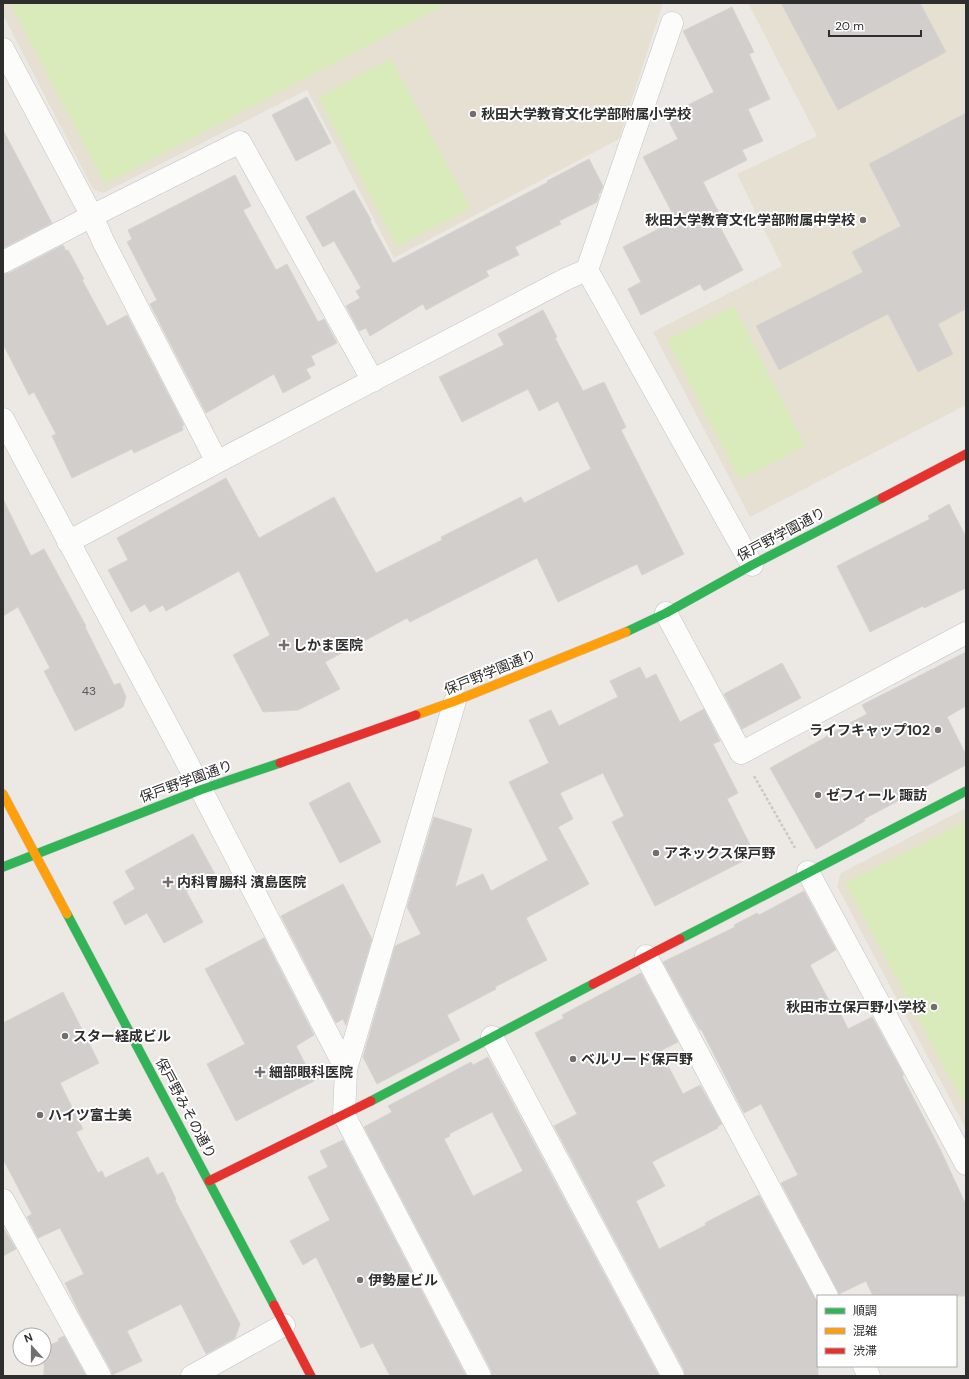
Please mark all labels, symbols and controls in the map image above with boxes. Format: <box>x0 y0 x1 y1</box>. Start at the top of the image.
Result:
scale bar <box>829 12 921 38</box>
text: 20 m <box>835 18 864 34</box>
place label: 秋田大学教育文化学部附属小学校 <box>481 105 691 123</box>
marker: 秋田大学教育文化学部附属小学校 <box>468 109 478 119</box>
place label: 秋田大学教育文化学部附属中学校 <box>645 211 855 229</box>
marker: 秋田大学教育文化学部附属中学校 <box>858 215 868 225</box>
street label: 保戸野学園通り <box>734 503 828 565</box>
place label: しかま医院 <box>293 636 363 654</box>
marker: しかま医院 <box>278 639 290 651</box>
street label: 保戸野学園通り <box>441 645 539 699</box>
house number: 43 <box>82 683 96 699</box>
place label: ライフキャップ102 <box>809 721 930 739</box>
marker: ライフキャップ102 <box>933 725 943 735</box>
street label: 保戸野学園通り <box>137 756 235 806</box>
place label: ゼフィール 諏訪 <box>826 786 927 804</box>
marker: ゼフィール 諏訪 <box>813 790 823 800</box>
place label: アネックス保戸野 <box>664 844 776 862</box>
marker: アネックス保戸野 <box>651 848 661 858</box>
place label: 内科胃腸科 濱島医院 <box>177 873 306 891</box>
marker: 内科胃腸科 濱島医院 <box>162 876 174 888</box>
place label: 秋田市立保戸野小学校 <box>786 998 926 1016</box>
marker: 秋田市立保戸野小学校 <box>929 1002 939 1012</box>
place label: スター経成ビル <box>73 1027 171 1045</box>
marker: スター経成ビル <box>60 1031 70 1041</box>
place label: ベルリード保戸野 <box>581 1050 693 1068</box>
street label: 保戸野みその通り <box>152 1054 220 1162</box>
marker: ベルリード保戸野 <box>568 1054 578 1064</box>
place label: 細部眼科医院 <box>269 1063 353 1081</box>
marker: 細部眼科医院 <box>254 1066 266 1078</box>
place label: ハイツ富士美 <box>48 1106 132 1124</box>
marker: ハイツ富士美 <box>35 1110 45 1120</box>
place label: 伊勢屋ビル <box>368 1271 438 1289</box>
marker: 伊勢屋ビル <box>355 1275 365 1285</box>
legend <box>817 1295 957 1367</box>
text: 順調 <box>853 1303 877 1319</box>
text: 混雑 <box>853 1323 877 1339</box>
north arrow <box>12 1327 52 1367</box>
text: N <box>22 1330 35 1346</box>
text: 渋滞 <box>853 1343 877 1359</box>

